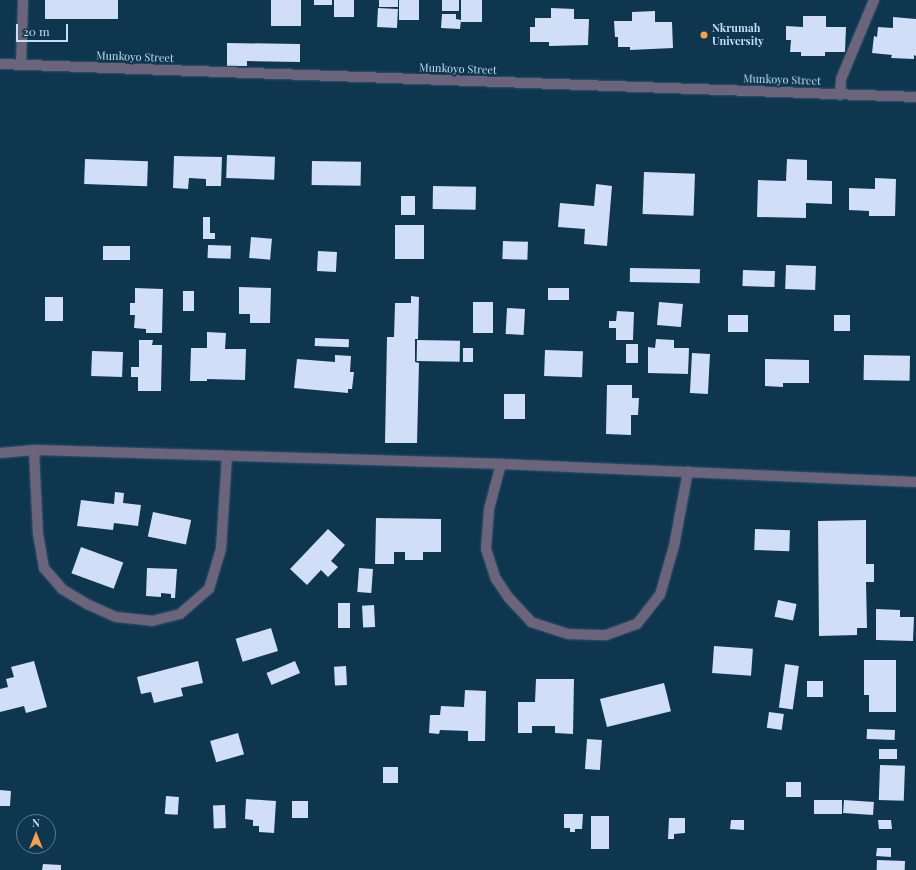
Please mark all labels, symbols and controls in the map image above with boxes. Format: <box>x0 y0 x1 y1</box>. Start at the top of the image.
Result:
scale bar <box>18 16 70 42</box>
place label: Nkrumah University <box>712 22 764 48</box>
text: 20 m <box>23 23 50 39</box>
marker: Nkrumah University <box>699 30 709 40</box>
street label: Munkoyo Street <box>96 49 174 65</box>
street label: Munkoyo Street <box>419 61 497 77</box>
street label: Munkoyo Street <box>743 72 821 88</box>
north arrow <box>16 814 56 854</box>
text: N <box>32 815 40 830</box>

